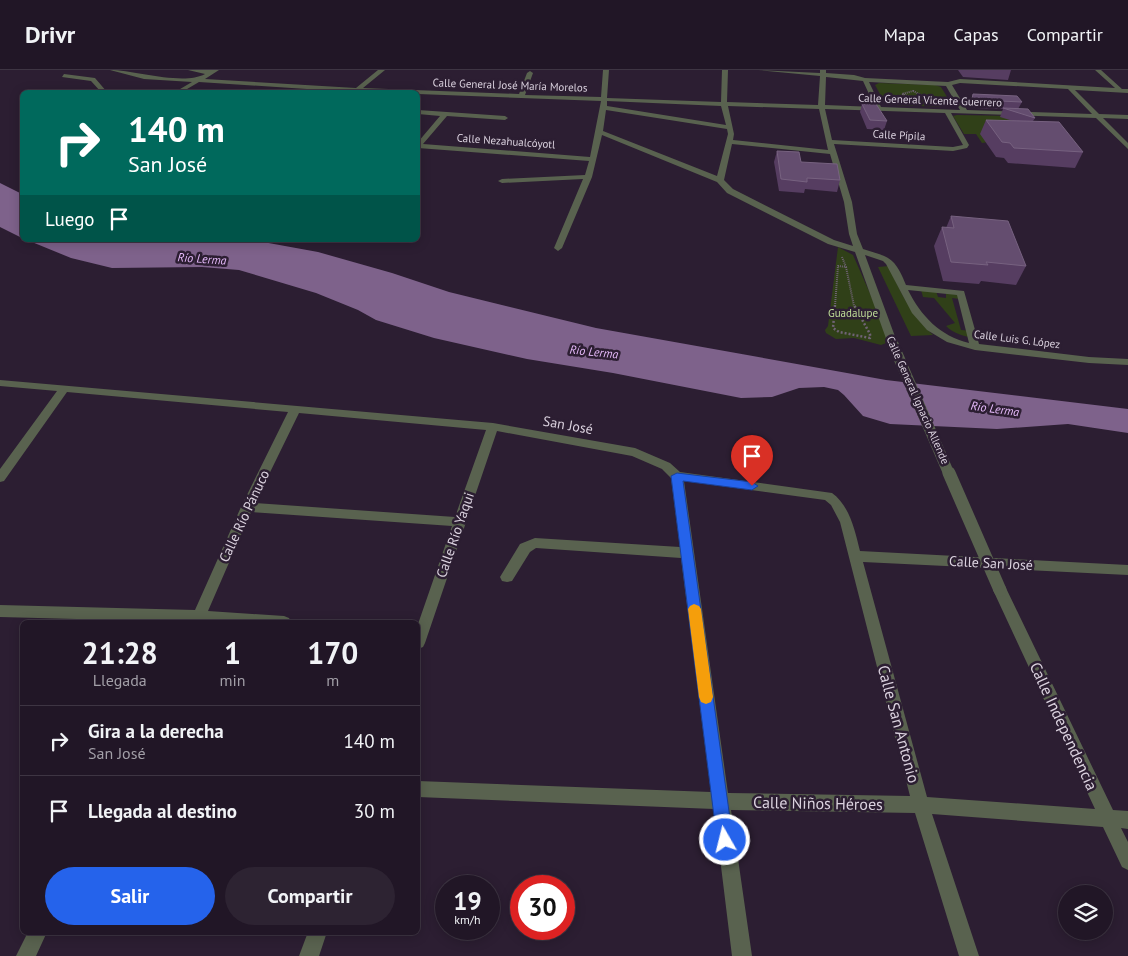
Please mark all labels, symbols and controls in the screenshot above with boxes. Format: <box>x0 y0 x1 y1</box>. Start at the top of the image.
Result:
text: Drivr <box>25 19 75 50</box>
text: Mapa <box>884 23 926 46</box>
text: Capas <box>954 23 999 46</box>
text: Compartir <box>1027 23 1103 46</box>
street label: Calle General José María Morelos <box>432 75 588 95</box>
street label: Calle General Vicente Guerrero <box>858 90 1002 110</box>
text: 140 m <box>128 106 225 152</box>
icon: right <box>45 110 110 175</box>
street label: Calle Pípila <box>872 127 926 143</box>
street label: Calle Nezahualcóyotl <box>456 131 556 151</box>
text: San José <box>128 150 207 178</box>
icon: arrive <box>105 205 133 233</box>
text: Luego <box>45 207 95 231</box>
water label: Río Lerma <box>177 249 227 268</box>
park label: Guadalupe <box>828 306 878 320</box>
street label: Calle Luis G. López <box>973 327 1061 351</box>
street label: Calle General Ignacio Allende <box>883 334 953 467</box>
water label: Río Lerma <box>569 341 619 362</box>
water label: Río Lerma <box>970 398 1020 419</box>
street label: San José <box>542 412 594 438</box>
pin <box>731 435 773 486</box>
icon: arrive <box>738 442 766 470</box>
street label: Calle Río Pánuco <box>215 467 273 565</box>
street label: Calle Río Yaqui <box>432 490 478 580</box>
street label: Calle San José <box>949 552 1033 574</box>
text: 21:28 <box>82 633 158 672</box>
text: 1 <box>224 633 241 672</box>
text: 170 <box>307 633 358 672</box>
street label: Calle Independencia <box>1026 659 1102 793</box>
street label: Calle San Antonio <box>874 663 924 785</box>
text: Llegada <box>93 670 147 690</box>
text: min <box>220 670 246 690</box>
text: m <box>326 670 339 690</box>
text: Gira a la derecha <box>88 719 224 743</box>
icon: right <box>45 727 73 755</box>
text: 140 m <box>343 729 395 753</box>
text: San José <box>88 743 146 763</box>
street label: Calle Niños Héroes <box>753 792 883 814</box>
icon: arrive <box>45 797 73 825</box>
text: Llegada al destino <box>88 799 237 823</box>
text: 30 m <box>354 799 395 823</box>
position arrow <box>698 813 750 865</box>
button: Salir <box>45 867 215 925</box>
button: Compartir <box>225 867 395 925</box>
speed limit sign: 30 <box>510 875 575 940</box>
text: 19 <box>453 885 482 917</box>
map controls <box>1058 885 1113 940</box>
button: layers <box>1058 885 1113 940</box>
text: km/h <box>454 912 481 927</box>

